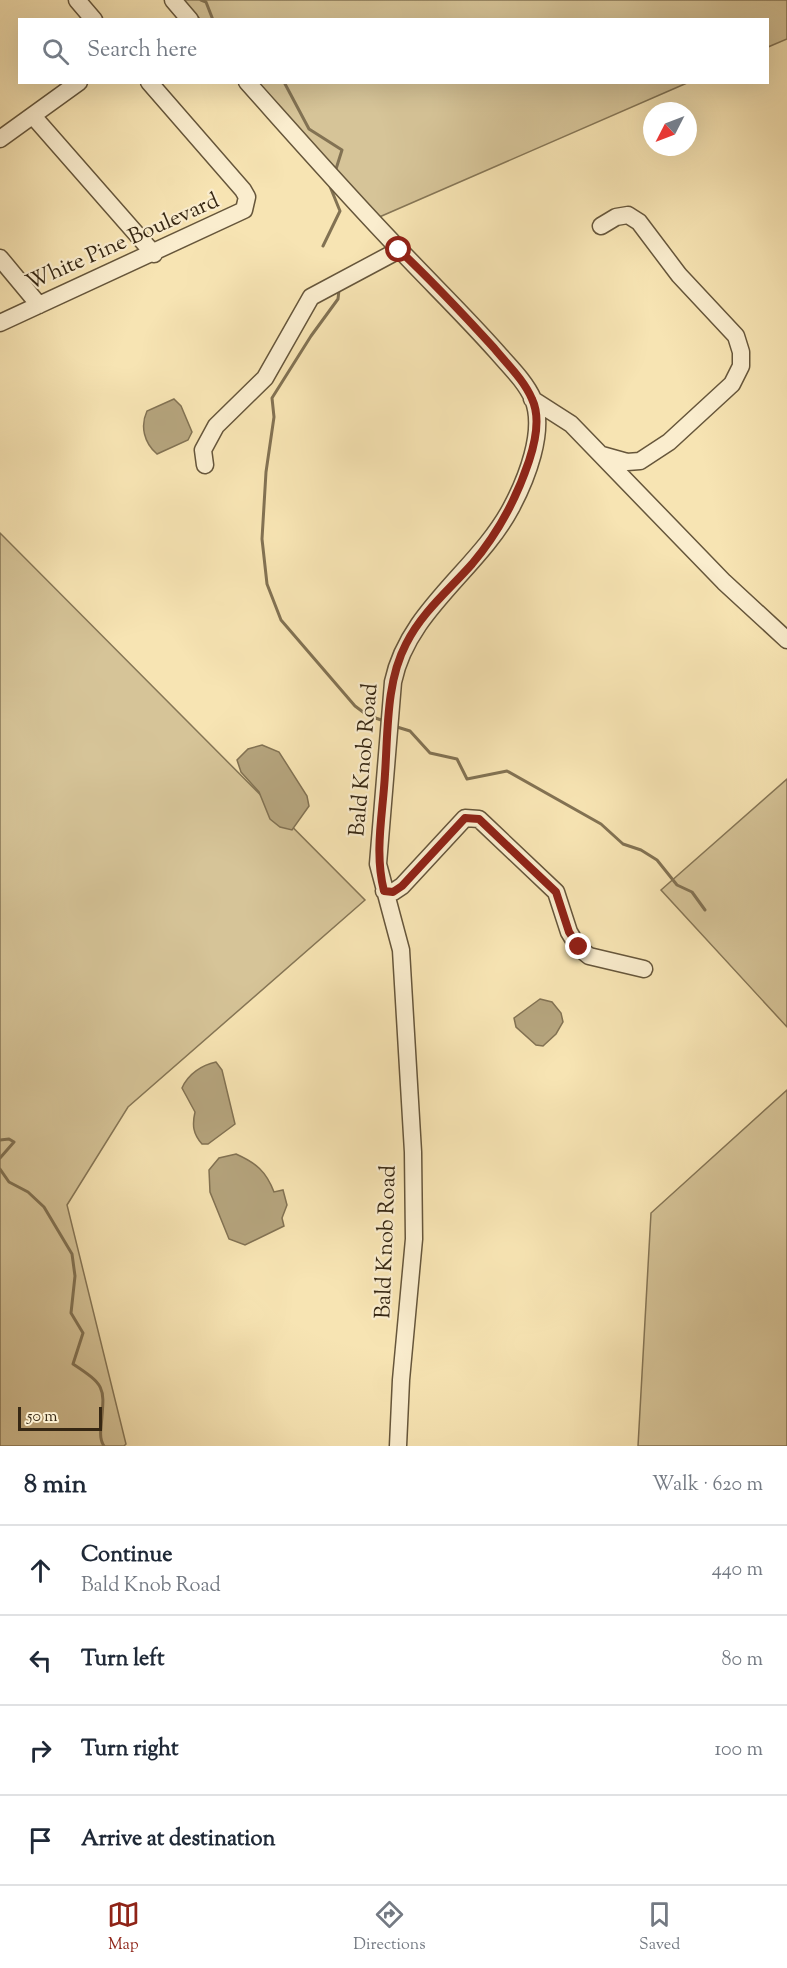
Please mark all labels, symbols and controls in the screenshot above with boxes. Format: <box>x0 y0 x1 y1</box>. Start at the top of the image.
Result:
search box <box>18 18 769 84</box>
icon: search <box>39 35 72 68</box>
text: Search here <box>87 35 197 67</box>
north arrow <box>643 102 697 156</box>
street label: White Pine Boulevard <box>21 186 225 300</box>
route start <box>385 236 411 262</box>
street label: Bald Knob Road <box>342 682 388 838</box>
route end <box>565 933 591 959</box>
street label: Bald Knob Road <box>368 1165 406 1319</box>
scale bar <box>18 1404 102 1432</box>
text: 50 m <box>27 1406 58 1429</box>
text: 8 min <box>24 1467 87 1504</box>
text: Walk · 620 m <box>652 1471 763 1500</box>
text: Continue <box>81 1540 172 1572</box>
icon: ahead <box>24 1554 57 1587</box>
text: 440 m <box>712 1556 763 1585</box>
text: Bald Knob Road <box>81 1572 221 1601</box>
icon: left <box>24 1644 57 1677</box>
text: Turn left <box>81 1644 164 1676</box>
text: 80 m <box>722 1646 763 1675</box>
icon: right <box>24 1734 57 1767</box>
text: Turn right <box>81 1734 178 1766</box>
text: 100 m <box>714 1736 763 1765</box>
icon: arrive <box>24 1824 57 1857</box>
text: Arrive at destination <box>81 1824 276 1856</box>
tab: Map <box>107 1898 140 1957</box>
tab: Directions <box>353 1898 426 1957</box>
tab: Saved <box>639 1898 680 1957</box>

